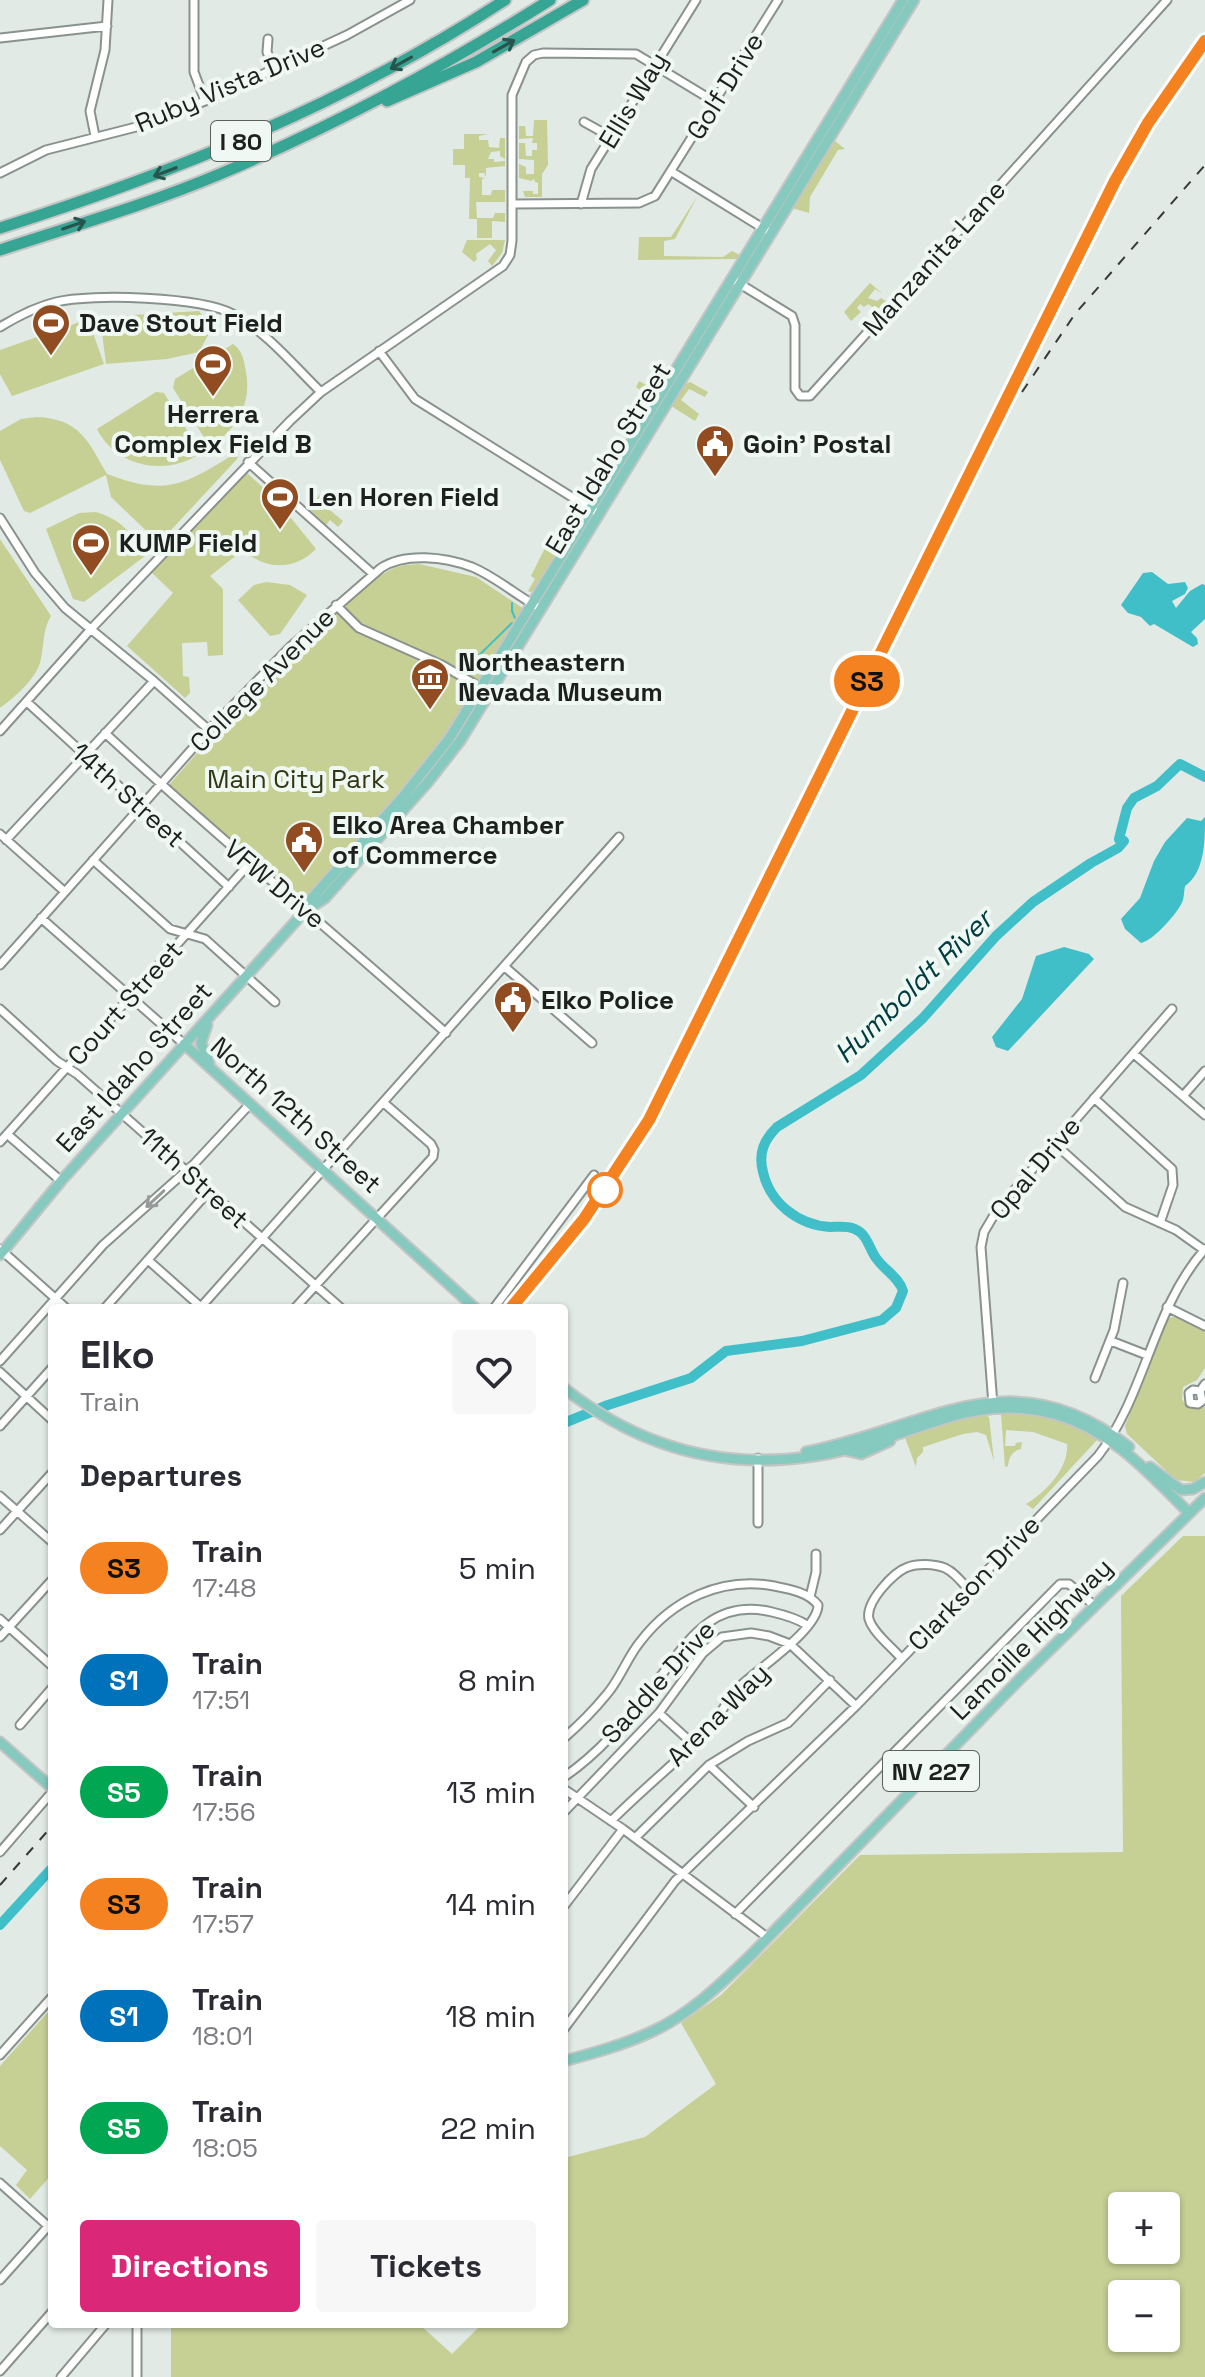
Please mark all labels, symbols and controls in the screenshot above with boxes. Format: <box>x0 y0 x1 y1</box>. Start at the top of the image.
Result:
street label: Golf Drive <box>679 26 771 146</box>
street label: Ruby Vista Drive <box>130 30 330 140</box>
one-way arrow <box>492 38 515 54</box>
street label: Ellis Way <box>591 45 675 155</box>
one-way arrow <box>390 56 413 72</box>
road number: I 80 <box>211 121 271 161</box>
one-way arrow <box>153 166 178 180</box>
street label: Manzanita Lane <box>855 173 1013 343</box>
one-way arrow <box>61 217 86 232</box>
sports icon: Dave Stout Field <box>30 302 72 357</box>
place label: Dave Stout Field <box>79 306 283 340</box>
sports icon: Herrera Complex Field B <box>192 343 234 398</box>
street label: East Idaho Street <box>537 356 679 560</box>
place label: Herrera Complex Field B <box>114 397 312 461</box>
public building icon: Goin' Postal <box>694 423 736 478</box>
place label: Goin' Postal <box>743 427 891 461</box>
sports icon: Len Horen Field <box>259 476 301 531</box>
place label: Len Horen Field <box>308 480 499 514</box>
sports icon: KUMP Field <box>70 522 112 577</box>
place label: KUMP Field <box>119 526 257 560</box>
street label: College Avenue <box>182 600 342 760</box>
place label: Northeastern Nevada Museum <box>458 645 663 709</box>
line badge: S3 <box>831 655 903 707</box>
museum icon: Northeastern Nevada Museum <box>409 656 451 711</box>
text: S3 <box>850 663 884 699</box>
street label: 14th Street <box>64 735 192 855</box>
park label: Main City Park <box>207 762 385 796</box>
place label: Elko Area Chamber of Commerce <box>332 808 564 872</box>
public building icon: Elko Area Chamber of Commerce <box>283 819 325 874</box>
street label: VFW Drive <box>217 832 333 936</box>
water label: Humboldt River <box>826 899 1002 1071</box>
street label: Court Street <box>60 933 190 1073</box>
street label: East Idaho Street <box>49 975 219 1159</box>
public building icon: Elko Police <box>492 979 534 1034</box>
place label: Elko Police <box>541 983 674 1017</box>
street label: North 12th Street <box>204 1029 388 1201</box>
street label: Opal Drive <box>982 1109 1088 1227</box>
street label: 11th Street <box>132 1120 256 1236</box>
unlabelled marker <box>588 1173 622 1207</box>
one-way arrow <box>146 1190 166 1208</box>
button: heart <box>452 1330 536 1414</box>
text: Elko <box>80 1331 155 1379</box>
text: Train <box>80 1385 140 1419</box>
text: Departures <box>80 1456 242 1495</box>
street label: Clarkson Drive <box>901 1508 1047 1658</box>
text: Train <box>192 1532 263 1571</box>
text: 5 min <box>459 1549 536 1588</box>
text: S3 <box>107 1550 141 1586</box>
street label: Lamoille Highway <box>943 1551 1119 1727</box>
text: 17:48 <box>192 1571 257 1605</box>
street label: Saddle Drive <box>594 1613 722 1751</box>
text: Train <box>192 1644 263 1683</box>
street label: Arena Way <box>659 1656 777 1774</box>
text: 8 min <box>458 1661 536 1700</box>
text: S1 <box>109 1662 139 1698</box>
text: 17:51 <box>192 1683 250 1717</box>
road number: NV 227 <box>883 1751 979 1791</box>
text: Train <box>192 1756 263 1795</box>
text: 13 min <box>446 1773 536 1812</box>
text: S5 <box>107 1774 141 1810</box>
text: 17:56 <box>192 1795 256 1829</box>
text: Train <box>192 1868 263 1907</box>
text: 14 min <box>445 1885 536 1924</box>
text: S3 <box>107 1886 141 1922</box>
text: 17:57 <box>192 1907 254 1941</box>
text: Train <box>192 1980 263 2019</box>
text: 18 min <box>446 1997 536 2036</box>
text: S1 <box>109 1998 139 2034</box>
text: 18:01 <box>192 2019 253 2053</box>
text: Train <box>192 2092 263 2131</box>
text: 22 min <box>441 2109 536 2148</box>
text: S5 <box>107 2110 141 2146</box>
text: 18:05 <box>192 2131 258 2165</box>
map controls <box>1108 2192 1180 2352</box>
button: + <box>1108 2192 1180 2264</box>
button: Directions <box>80 2220 300 2312</box>
button: Tickets <box>316 2220 536 2312</box>
button: − <box>1108 2280 1180 2352</box>

